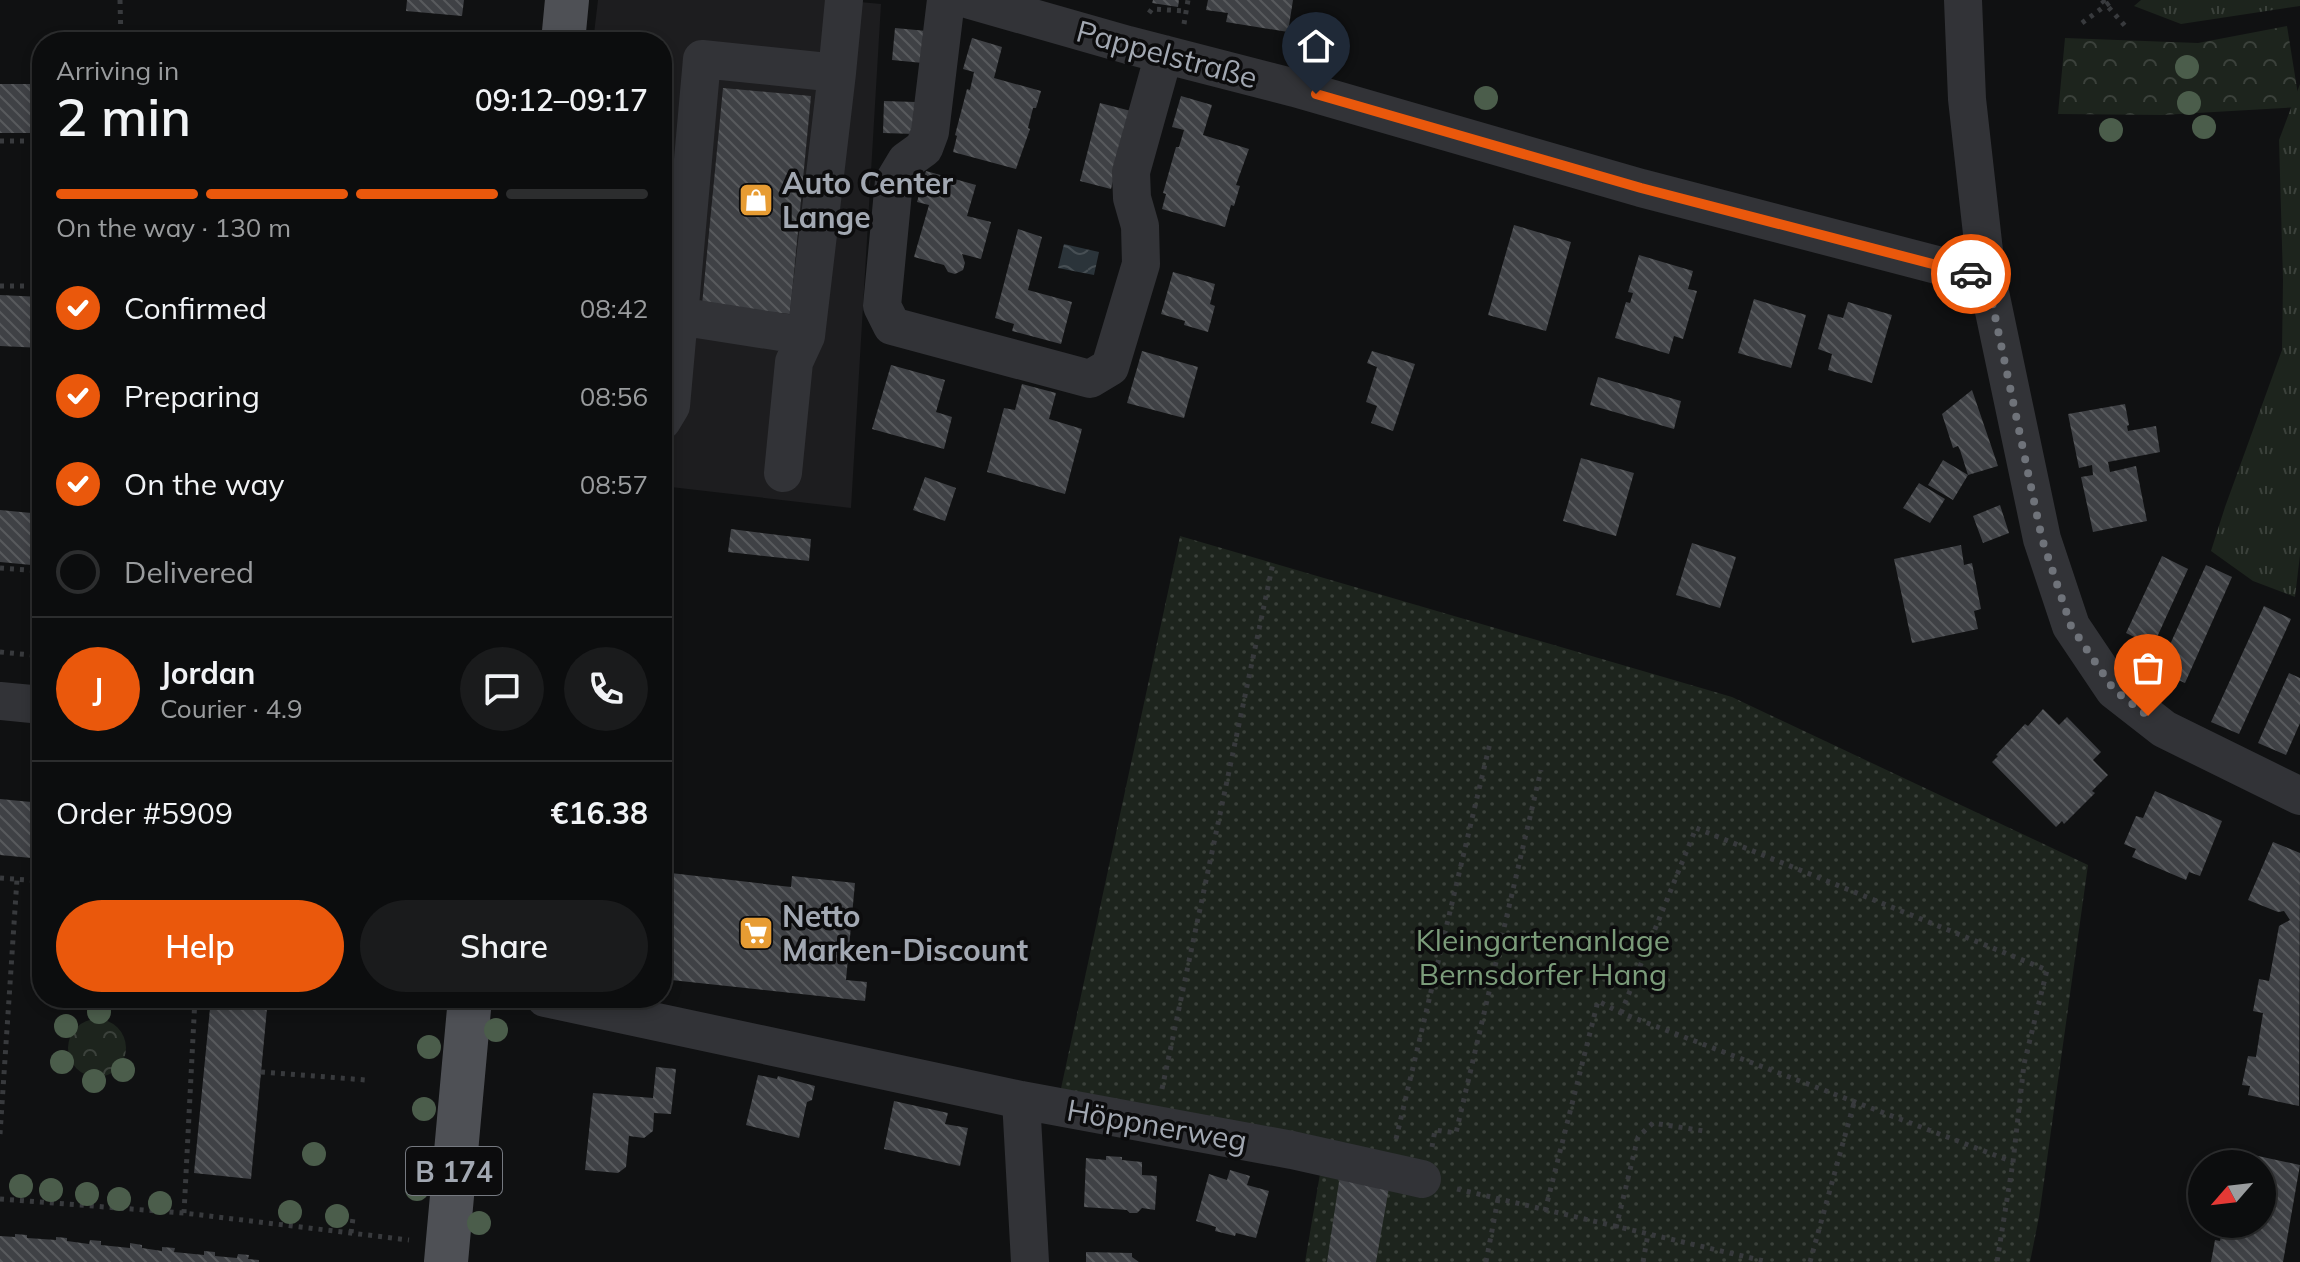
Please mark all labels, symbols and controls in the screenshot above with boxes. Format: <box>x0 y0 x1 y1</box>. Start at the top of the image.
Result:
street label: Pappelstraße <box>1072 12 1262 96</box>
pin <box>1282 12 1350 94</box>
icon: home <box>1294 24 1338 68</box>
text: Arriving in <box>56 54 179 87</box>
text: 09:12–09:17 <box>475 81 648 119</box>
text: 2 min <box>56 84 191 149</box>
place label: Auto Center Lange <box>782 164 953 236</box>
shop icon: Auto Center Lange <box>737 181 775 219</box>
text: On the way · 130 m <box>56 211 291 244</box>
courier <box>1931 234 2011 314</box>
icon: car <box>1949 252 1993 296</box>
icon: check <box>56 286 100 330</box>
text: Confirmed <box>124 289 267 327</box>
text: 08:42 <box>580 292 648 325</box>
icon: check <box>56 374 100 418</box>
text: Preparing <box>124 377 260 415</box>
text: 08:56 <box>580 380 648 413</box>
icon: check <box>56 462 100 506</box>
text: On the way <box>124 465 284 503</box>
text: 08:57 <box>580 468 648 501</box>
text: Delivered <box>124 553 254 591</box>
pin <box>2114 634 2182 716</box>
icon: bag <box>2126 646 2170 690</box>
button: chat <box>460 647 544 731</box>
button: phone <box>564 647 648 731</box>
text: Jordan <box>160 654 255 692</box>
text: J <box>93 670 103 708</box>
text: Courier · 4.9 <box>160 692 303 725</box>
text: Order #5909 <box>56 794 233 832</box>
text: €16.38 <box>551 794 648 832</box>
place label: Netto Marken-Discount <box>782 897 1028 969</box>
button: Help <box>56 900 344 992</box>
button: Share <box>360 900 648 992</box>
supermarket icon: Netto Marken-Discount <box>737 914 775 952</box>
park label: Kleingartenanlage Bernsdorfer Hang <box>1416 921 1670 993</box>
street label: Höppnerweg <box>1064 1090 1250 1160</box>
road number: B 174 <box>406 1147 502 1195</box>
north arrow <box>2188 1150 2276 1238</box>
map controls <box>2188 1150 2276 1238</box>

